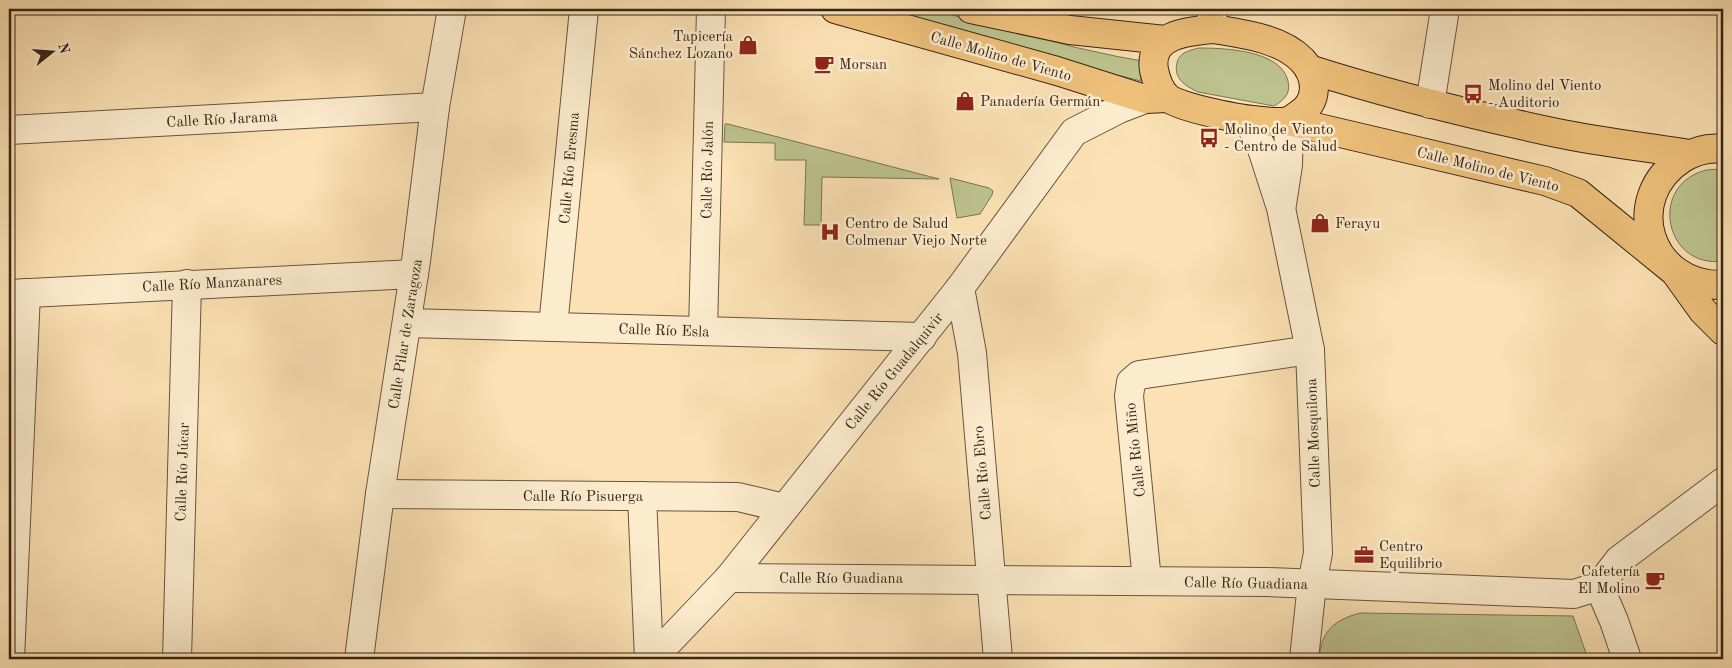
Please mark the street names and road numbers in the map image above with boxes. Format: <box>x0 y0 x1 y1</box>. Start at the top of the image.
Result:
street label: Calle Molino de Viento <box>928 30 1073 85</box>
street label: Calle Río Jarama <box>166 110 279 131</box>
street label: Calle Río Eresma <box>558 111 583 225</box>
street label: Calle Río Jalón <box>700 121 717 219</box>
street label: Calle Molino de Viento <box>1415 146 1560 195</box>
street label: Calle Pilar de Zaragoza <box>387 257 426 410</box>
street label: Calle Río Manzanares <box>142 273 283 296</box>
street label: Calle Río Guadalquivir <box>843 310 947 434</box>
street label: Calle Río Esla <box>618 322 710 341</box>
street label: Calle Mosquilona <box>1305 377 1324 488</box>
street label: Calle Río Miño <box>1124 402 1149 498</box>
street label: Calle Río Júcar <box>174 422 193 522</box>
street label: Calle Río Ebro <box>972 425 995 521</box>
street label: Calle Río Pisuerga <box>523 490 644 505</box>
street label: Calle Río Guadiana <box>779 572 904 587</box>
street label: Calle Río Guadiana <box>1184 576 1309 593</box>

